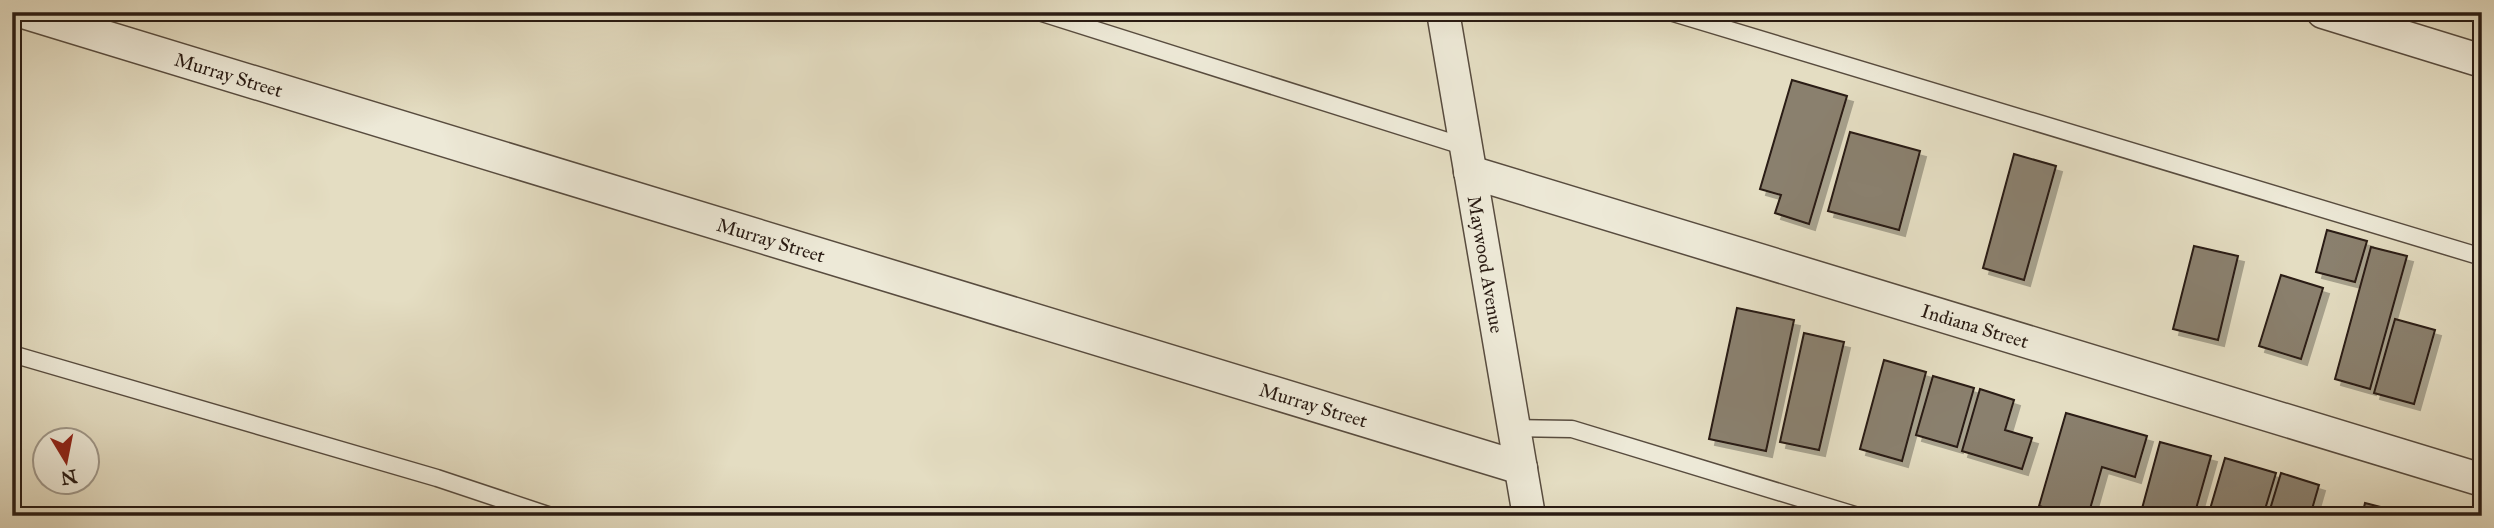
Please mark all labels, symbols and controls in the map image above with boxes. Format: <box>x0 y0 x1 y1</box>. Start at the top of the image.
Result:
street label: Murray Street <box>172 47 286 102</box>
street label: Maywood Avenue <box>1463 194 1509 335</box>
street label: Murray Street <box>714 212 828 267</box>
street label: Indiana Street <box>1919 299 2032 353</box>
street label: Murray Street <box>1257 378 1371 432</box>
north arrow <box>32 426 102 496</box>
text: N <box>59 465 79 490</box>

